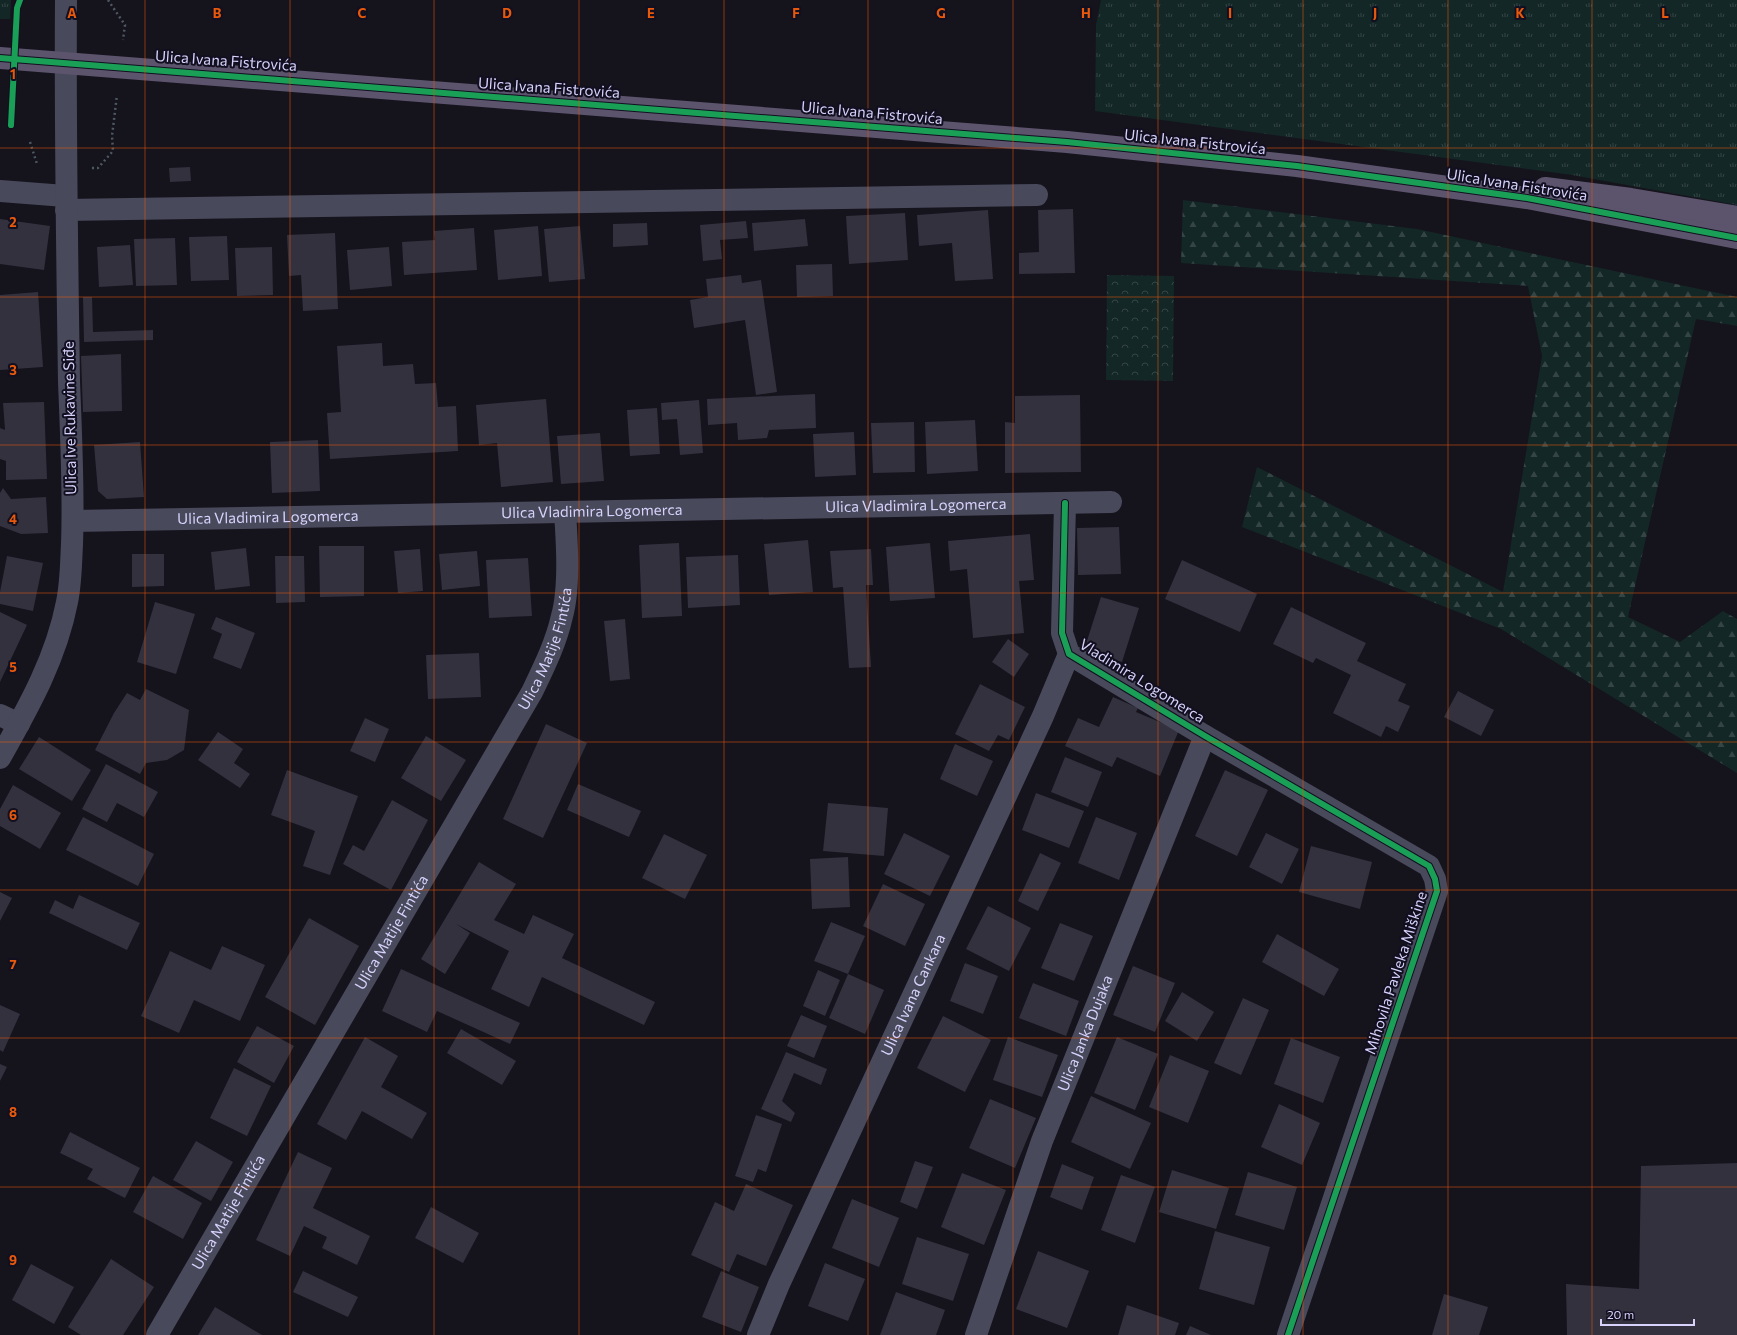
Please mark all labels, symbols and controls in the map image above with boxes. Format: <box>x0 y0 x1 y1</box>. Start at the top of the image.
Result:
text: A <box>67 5 77 21</box>
text: B <box>213 5 222 21</box>
text: C <box>358 5 367 21</box>
text: D <box>502 5 512 21</box>
text: E <box>647 5 655 21</box>
text: F <box>792 5 800 21</box>
text: G <box>936 5 946 21</box>
text: H <box>1081 5 1091 21</box>
text: I <box>1228 5 1232 21</box>
text: J <box>1373 5 1377 21</box>
text: K <box>1515 5 1525 21</box>
text: L <box>1661 5 1669 21</box>
street label: Ulica Ivana Fistrovića <box>154 46 298 74</box>
text: 1 <box>10 66 16 82</box>
street label: Ulica Ivana Fistrovića <box>477 73 621 101</box>
street label: Ulica Ivana Fistrovića <box>800 97 944 127</box>
street label: Ulica Ivana Fistrovića <box>1123 125 1267 157</box>
street label: Ulica Ivana Fistrovića <box>1445 164 1589 204</box>
text: 2 <box>9 214 17 230</box>
street label: Ulica Ive Rukavine Siđe <box>59 341 79 495</box>
text: 3 <box>9 362 17 378</box>
street label: Ulica Vladimira Logomerca <box>825 494 1007 515</box>
street label: Ulica Vladimira Logomerca <box>501 500 683 521</box>
street label: Ulica Vladimira Logomerca <box>177 506 359 527</box>
text: 4 <box>9 511 17 527</box>
street label: Ulica Matije Fintića <box>514 587 574 713</box>
street label: Vladimira Logomerca <box>1077 634 1209 726</box>
text: 5 <box>9 659 17 675</box>
text: 6 <box>9 807 17 823</box>
street label: Ulica Matije Fintića <box>350 871 431 993</box>
street label: Mihovila Pavleka Miškine <box>1360 889 1430 1057</box>
street label: Ulica Ivana Cankara <box>876 931 949 1058</box>
text: 7 <box>9 956 17 972</box>
street label: Ulica Janka Dujaka <box>1053 972 1116 1094</box>
text: 8 <box>9 1104 17 1120</box>
street label: Ulica Matije Fintića <box>187 1151 268 1272</box>
text: 9 <box>9 1252 17 1268</box>
scale bar <box>1601 1301 1694 1327</box>
text: 20 m <box>1607 1307 1634 1321</box>

